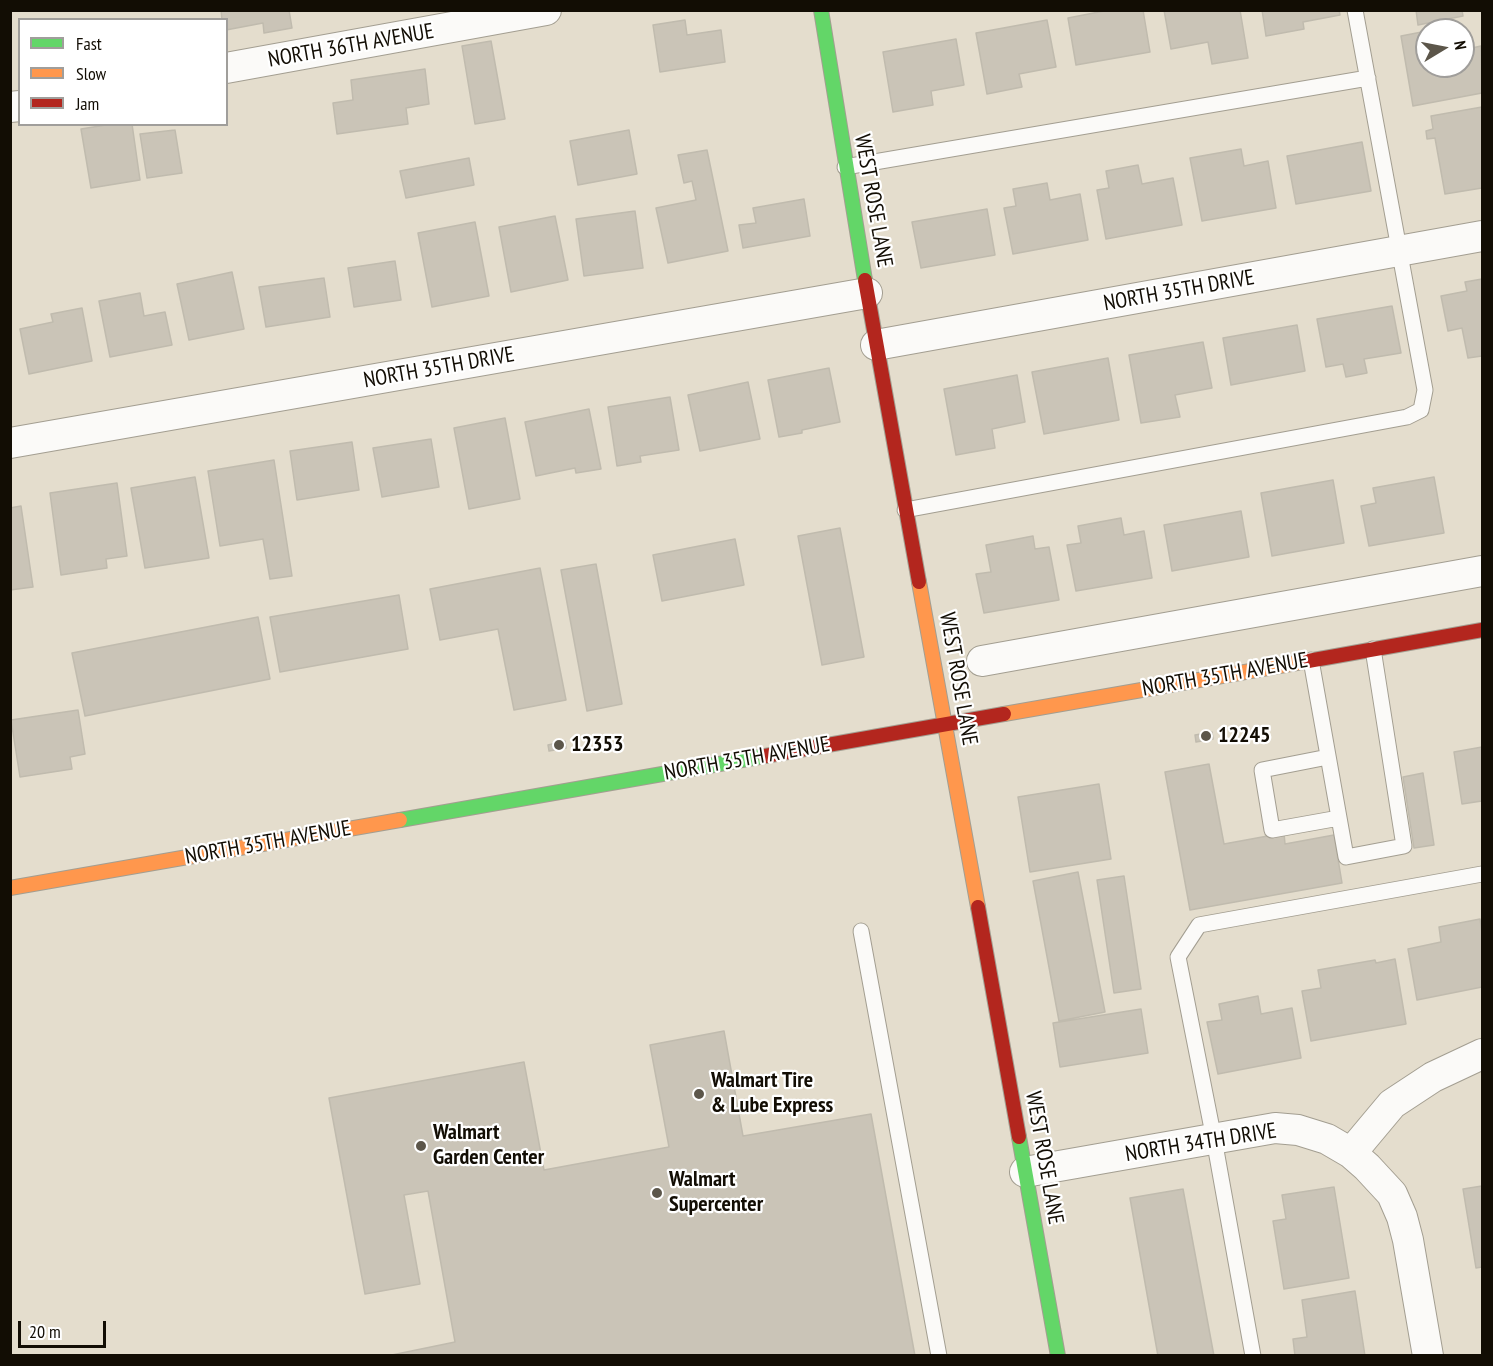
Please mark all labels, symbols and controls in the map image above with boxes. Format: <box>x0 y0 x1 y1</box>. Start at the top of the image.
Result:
legend <box>18 18 228 126</box>
street label: NORTH 36TH AVENUE <box>266 18 436 74</box>
north arrow <box>1415 18 1475 78</box>
text: Fast <box>76 32 102 55</box>
text: N <box>1450 39 1471 51</box>
text: Slow <box>76 62 106 85</box>
text: Jam <box>76 92 99 115</box>
street label: WEST ROSE LANE <box>848 132 898 270</box>
street label: NORTH 35TH DRIVE <box>1102 265 1256 317</box>
street label: NORTH 35TH DRIVE <box>362 342 516 394</box>
street label: WEST ROSE LANE <box>933 610 983 748</box>
street label: NORTH 35TH AVENUE <box>1140 647 1310 703</box>
place label: 12245 <box>1218 723 1271 749</box>
marker: 12245 <box>1199 729 1213 743</box>
street label: NORTH 35TH AVENUE <box>662 731 832 787</box>
place label: 12353 <box>571 732 624 758</box>
marker: 12353 <box>552 738 566 752</box>
street label: NORTH 35TH AVENUE <box>183 815 353 871</box>
place label: Walmart Tire & Lube Express <box>711 1068 833 1120</box>
marker: Walmart Tire & Lube Express <box>692 1087 706 1101</box>
street label: WEST ROSE LANE <box>1019 1089 1069 1227</box>
street label: NORTH 34TH DRIVE <box>1124 1118 1278 1168</box>
place label: Walmart Garden Center <box>433 1120 544 1172</box>
marker: Walmart Garden Center <box>414 1139 428 1153</box>
place label: Walmart Supercenter <box>669 1167 763 1218</box>
marker: Walmart Supercenter <box>650 1186 664 1200</box>
scale bar <box>21 1309 110 1347</box>
text: 20 m <box>29 1320 61 1343</box>

